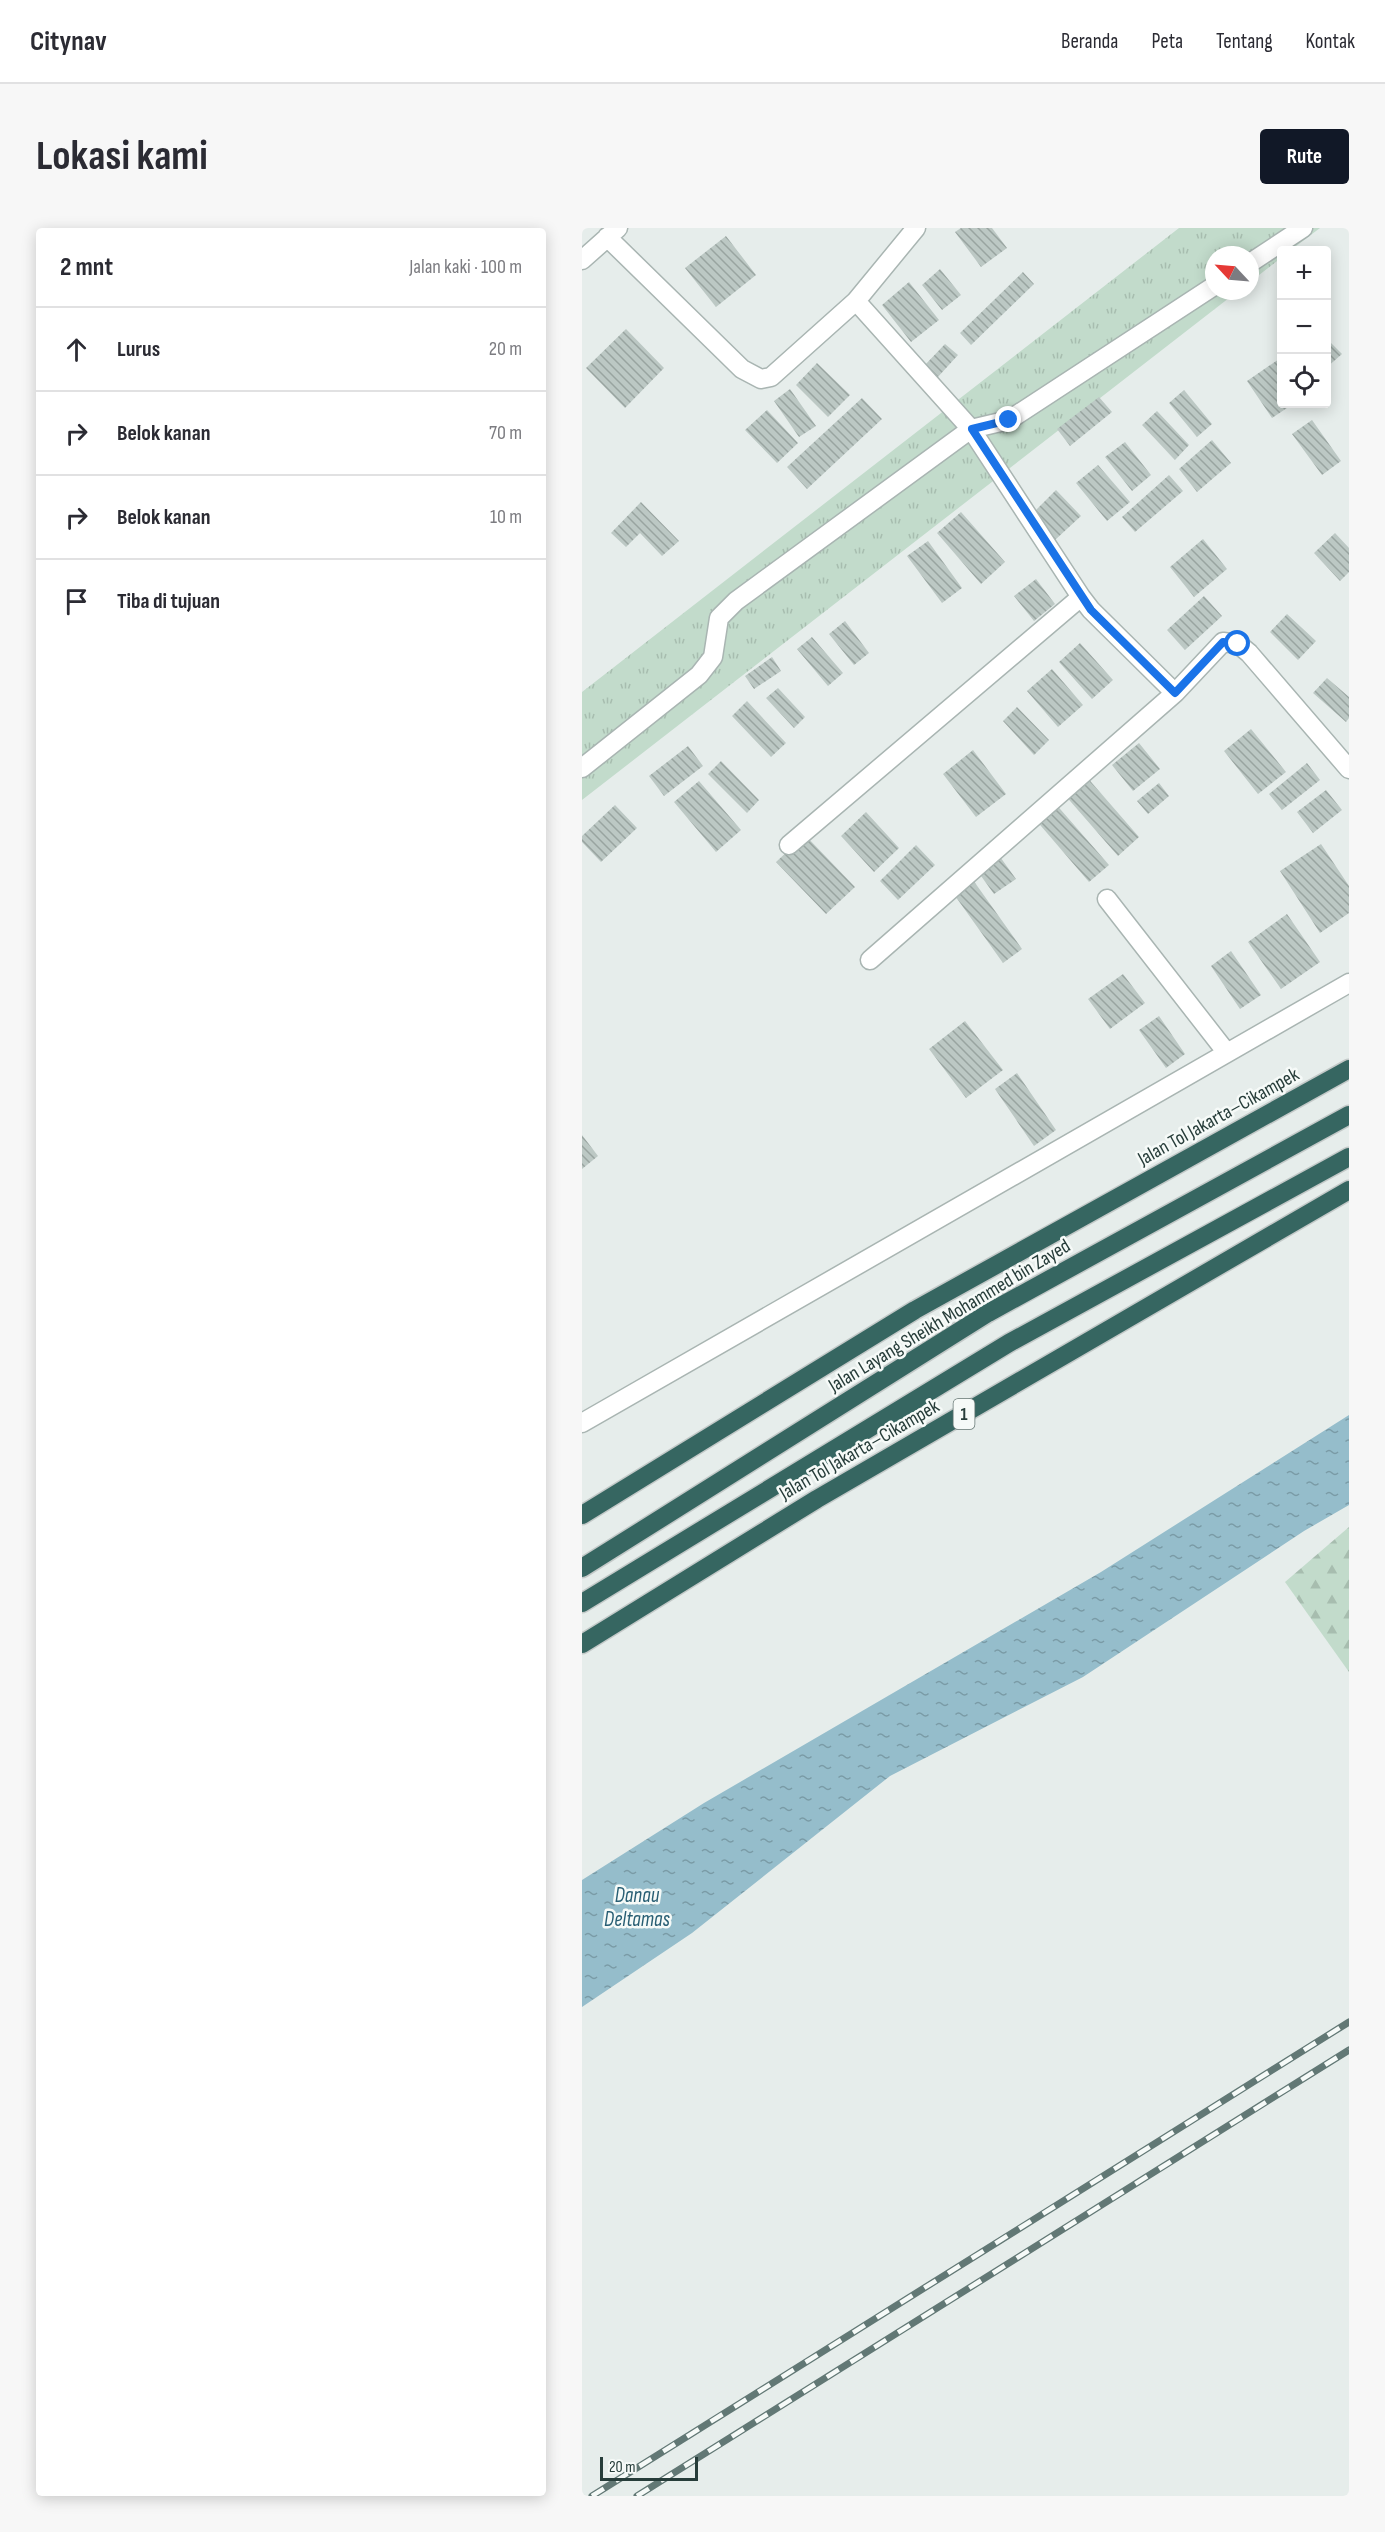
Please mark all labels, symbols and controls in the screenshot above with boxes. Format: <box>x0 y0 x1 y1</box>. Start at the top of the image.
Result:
text: Citynav <box>30 25 107 58</box>
text: Beranda <box>1061 29 1118 54</box>
text: Peta <box>1151 29 1183 54</box>
text: Tentang <box>1216 29 1273 54</box>
text: Kontak <box>1306 29 1355 54</box>
button: Rute <box>1260 129 1349 184</box>
text: Lokasi kami <box>36 131 208 182</box>
north arrow <box>1205 246 1259 300</box>
map controls <box>1277 246 1331 408</box>
button: + <box>1277 246 1331 300</box>
text: 2 mnt <box>60 252 113 283</box>
text: Jalan kaki · 100 m <box>409 255 522 279</box>
button: − <box>1277 300 1331 354</box>
icon: ahead <box>60 333 93 366</box>
text: Lurus <box>117 336 160 363</box>
text: 20 m <box>489 337 522 361</box>
button: locate <box>1277 354 1331 408</box>
route end <box>995 406 1021 432</box>
icon: right <box>60 417 93 450</box>
text: Belok kanan <box>117 420 210 447</box>
text: 70 m <box>489 421 522 445</box>
icon: right <box>60 501 93 534</box>
text: Belok kanan <box>117 504 210 531</box>
text: 10 m <box>490 505 522 529</box>
icon: arrive <box>60 585 93 618</box>
text: Tiba di tujuan <box>117 588 220 615</box>
route start <box>1224 630 1250 656</box>
street label: Jalan Tol Jakarta–Cikampek <box>1133 1062 1304 1172</box>
street label: Jalan Layang Sheikh Mohammed bin Zayed <box>823 1234 1075 1398</box>
street label: Jalan Tol Jakarta–Cikampek <box>774 1394 944 1506</box>
road number: 1 <box>954 1399 974 1429</box>
water label: Danau Deltamas <box>604 1883 671 1932</box>
scale bar <box>600 2454 698 2482</box>
text: 20 m <box>609 2458 636 2477</box>

